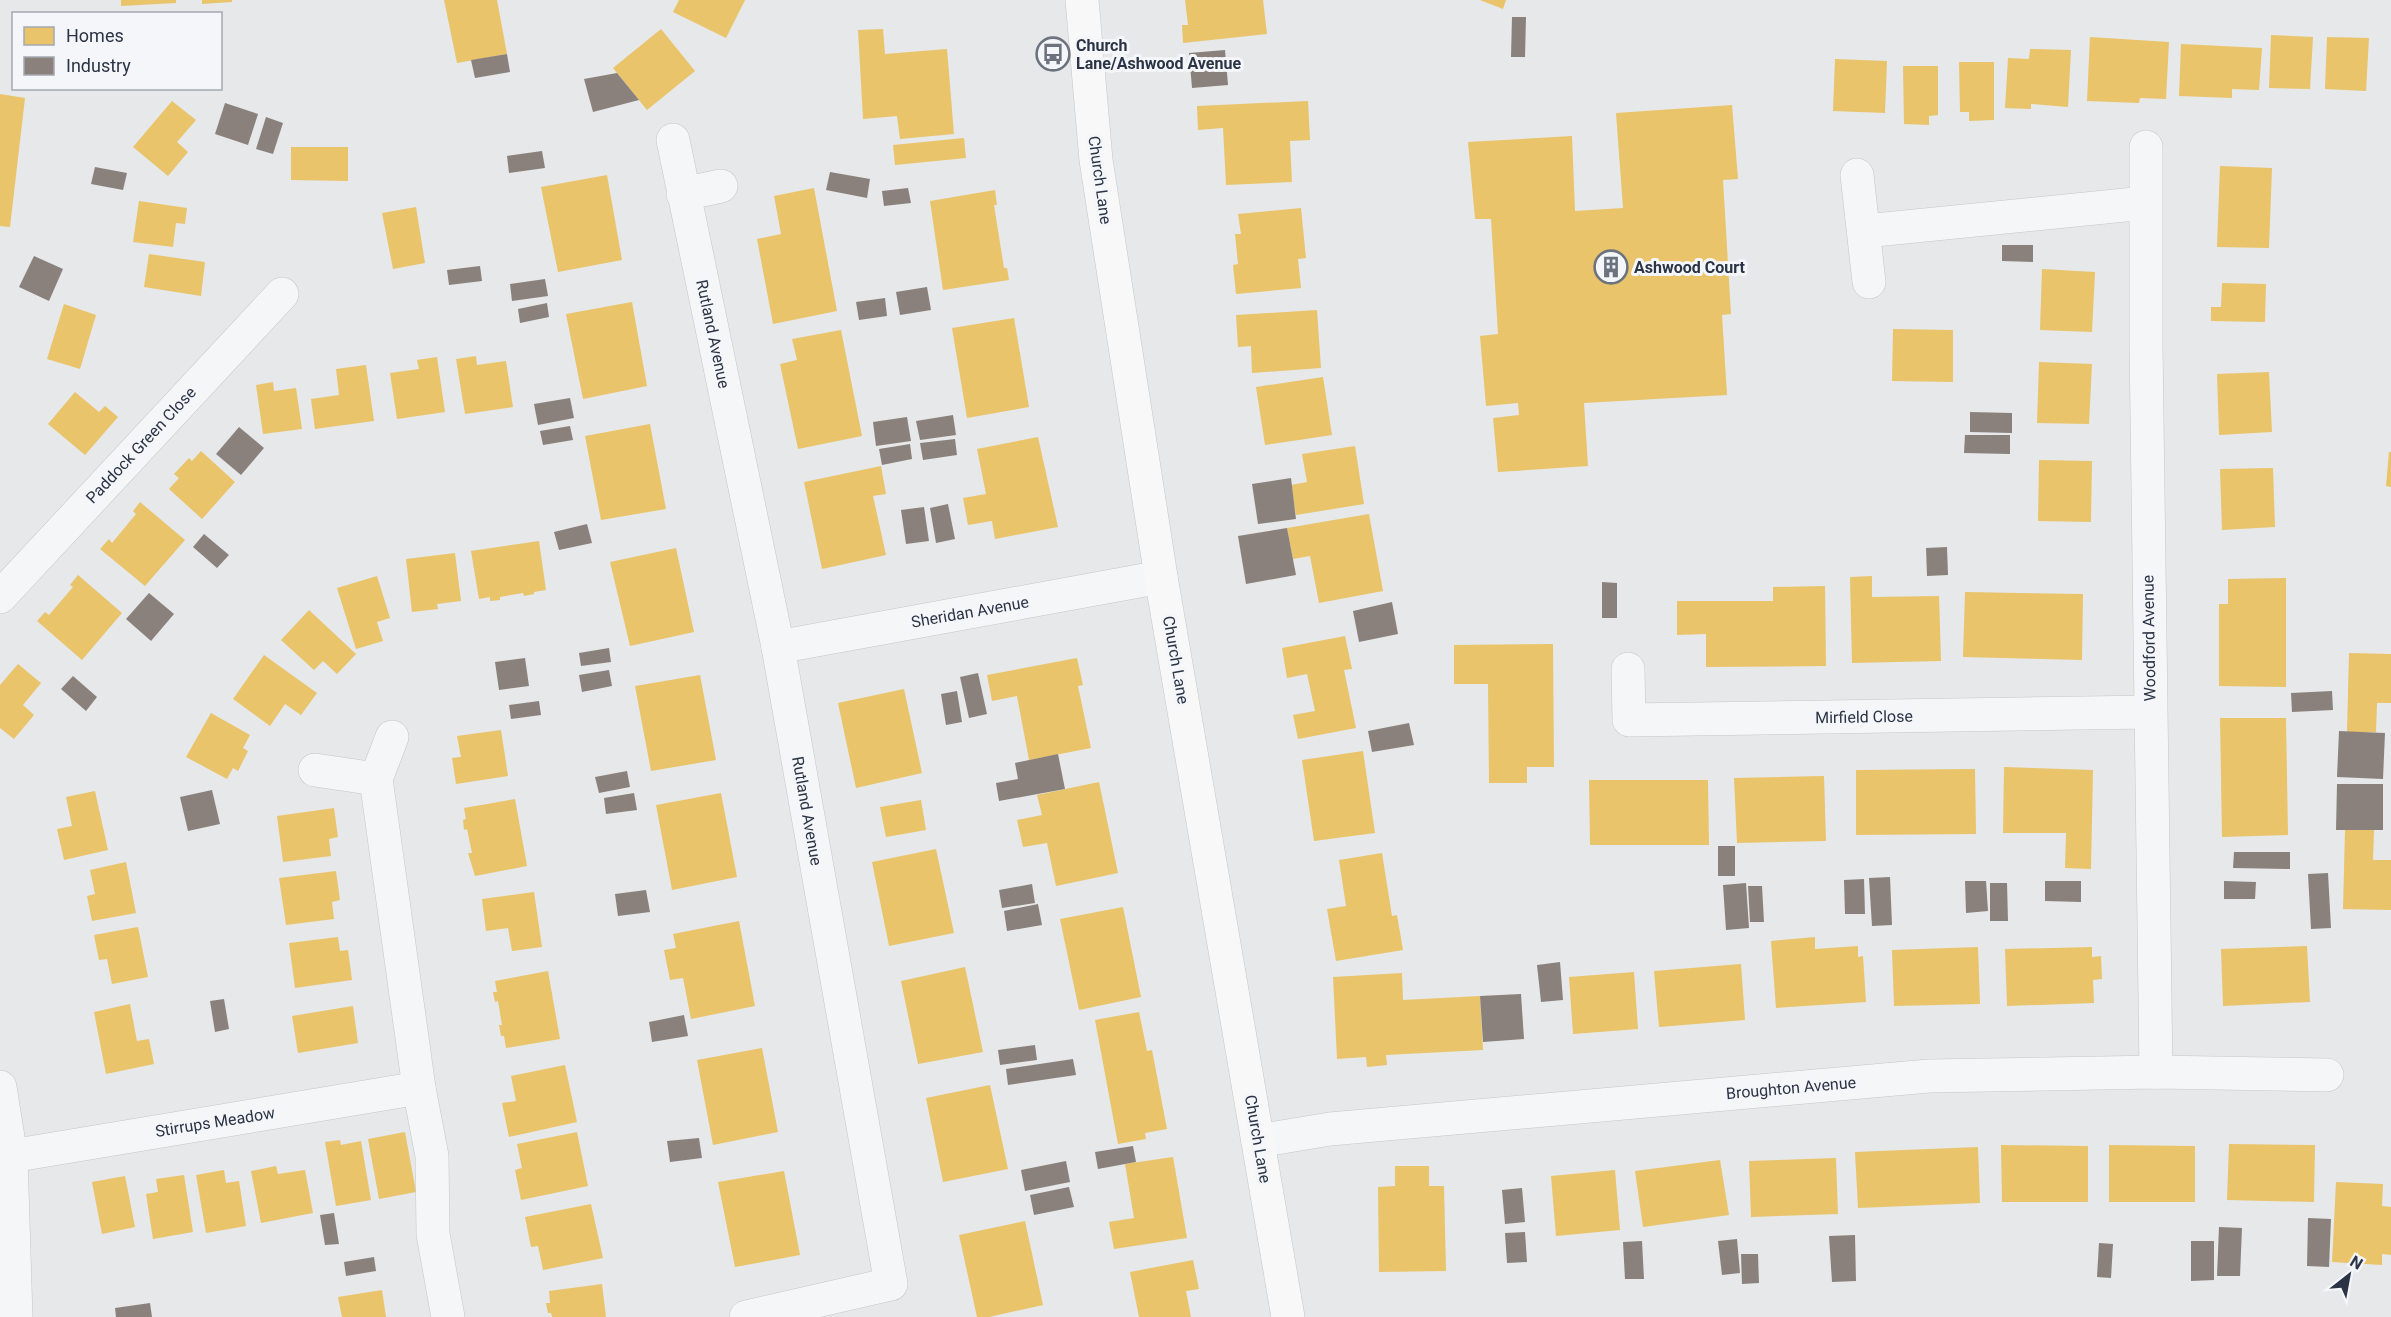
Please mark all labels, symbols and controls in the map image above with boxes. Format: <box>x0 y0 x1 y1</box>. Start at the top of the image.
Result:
legend <box>12 12 222 90</box>
text: Homes <box>66 25 124 46</box>
bus stop icon: Church Lane/Ashwood Avenue <box>1035 36 1071 72</box>
place label: Church Lane/Ashwood Avenue <box>1076 36 1241 73</box>
text: Industry <box>66 55 131 76</box>
street label: Church Lane <box>1084 135 1116 225</box>
building icon: Ashwood Court <box>1593 249 1629 285</box>
place label: Ashwood Court <box>1634 258 1745 277</box>
street label: Rutland Avenue <box>692 278 734 390</box>
street label: Paddock Green Close <box>82 383 200 507</box>
street label: Woodford Avenue <box>2138 575 2160 701</box>
street label: Sheridan Avenue <box>910 592 1030 632</box>
street label: Church Lane <box>1159 614 1193 706</box>
street label: Mirfield Close <box>1815 707 1913 727</box>
street label: Rutland Avenue <box>788 755 826 867</box>
street label: Broughton Avenue <box>1725 1073 1857 1103</box>
street label: Church Lane <box>1241 1093 1275 1185</box>
street label: Stirrups Meadow <box>154 1103 276 1141</box>
north arrow <box>2319 1245 2379 1305</box>
text: N <box>2347 1252 2366 1274</box>

